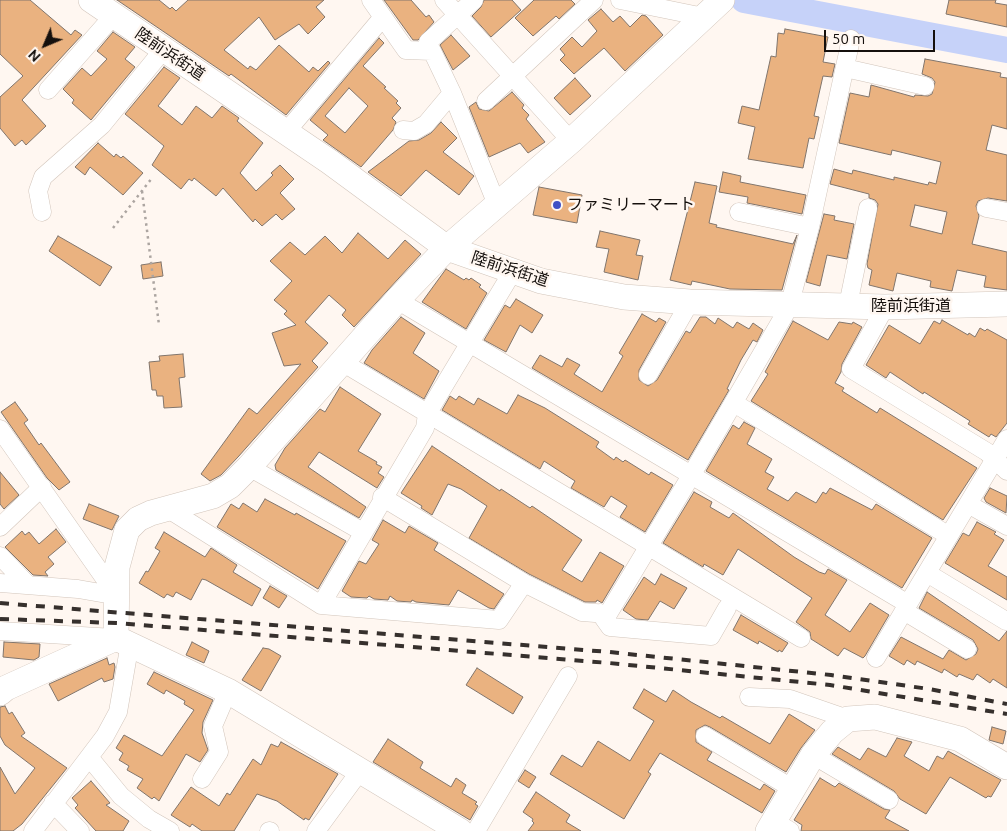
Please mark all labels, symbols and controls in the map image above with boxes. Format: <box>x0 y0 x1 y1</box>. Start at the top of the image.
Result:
north arrow <box>20 20 70 70</box>
scale bar <box>827 20 938 52</box>
street label: 陸前浜街道 <box>131 24 209 84</box>
text: 50 m <box>832 30 865 47</box>
text: N <box>25 46 44 65</box>
place label: ファミリーマート <box>567 195 695 215</box>
marker: ファミリーマート <box>551 199 563 211</box>
street label: 陸前浜街道 <box>469 248 551 290</box>
street label: 陸前浜街道 <box>871 296 951 316</box>

